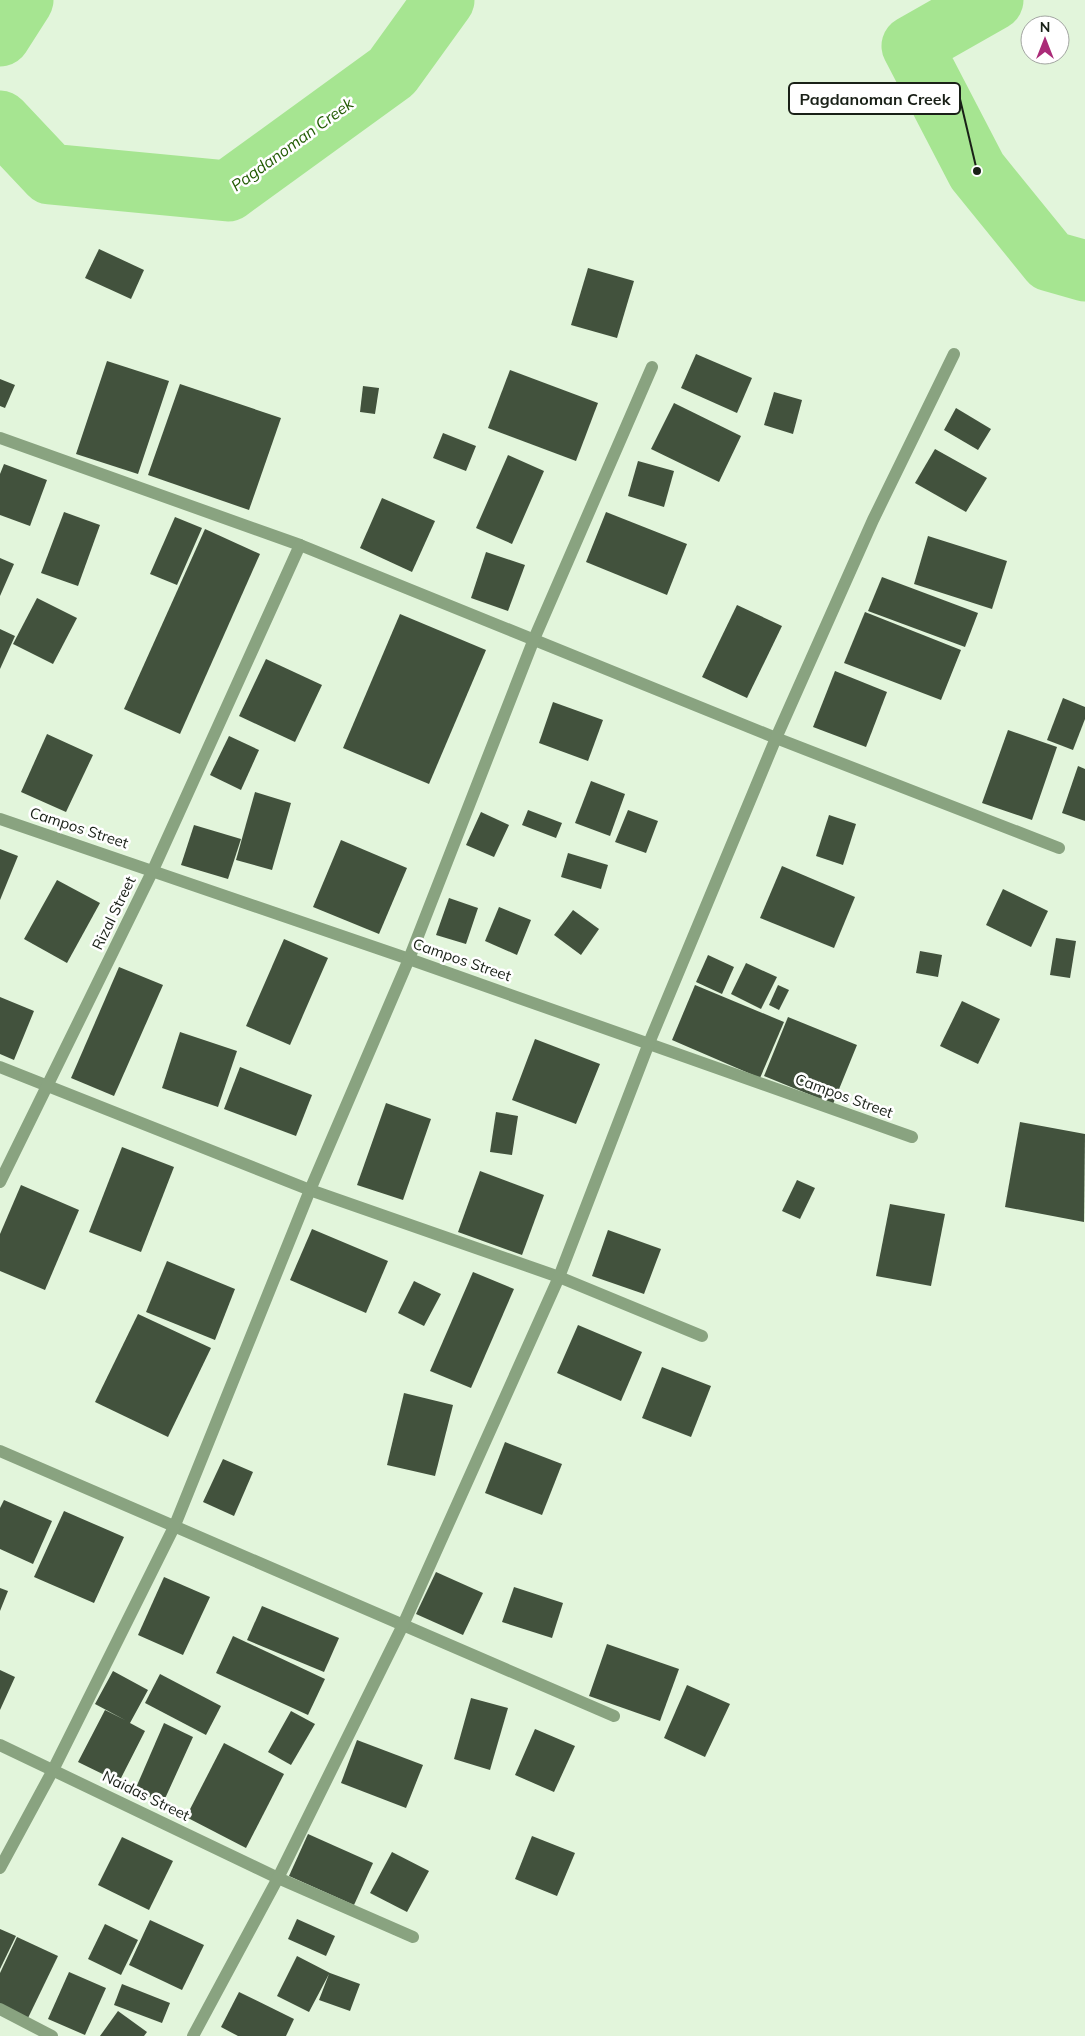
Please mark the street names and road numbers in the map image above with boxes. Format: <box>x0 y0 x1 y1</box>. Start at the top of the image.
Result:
street label: Campos Street <box>27 803 131 852</box>
street label: Rizal Street <box>88 873 140 953</box>
street label: Campos Street <box>411 934 514 985</box>
street label: Campos Street <box>793 1069 896 1122</box>
street label: Naidas Street <box>100 1766 193 1825</box>

